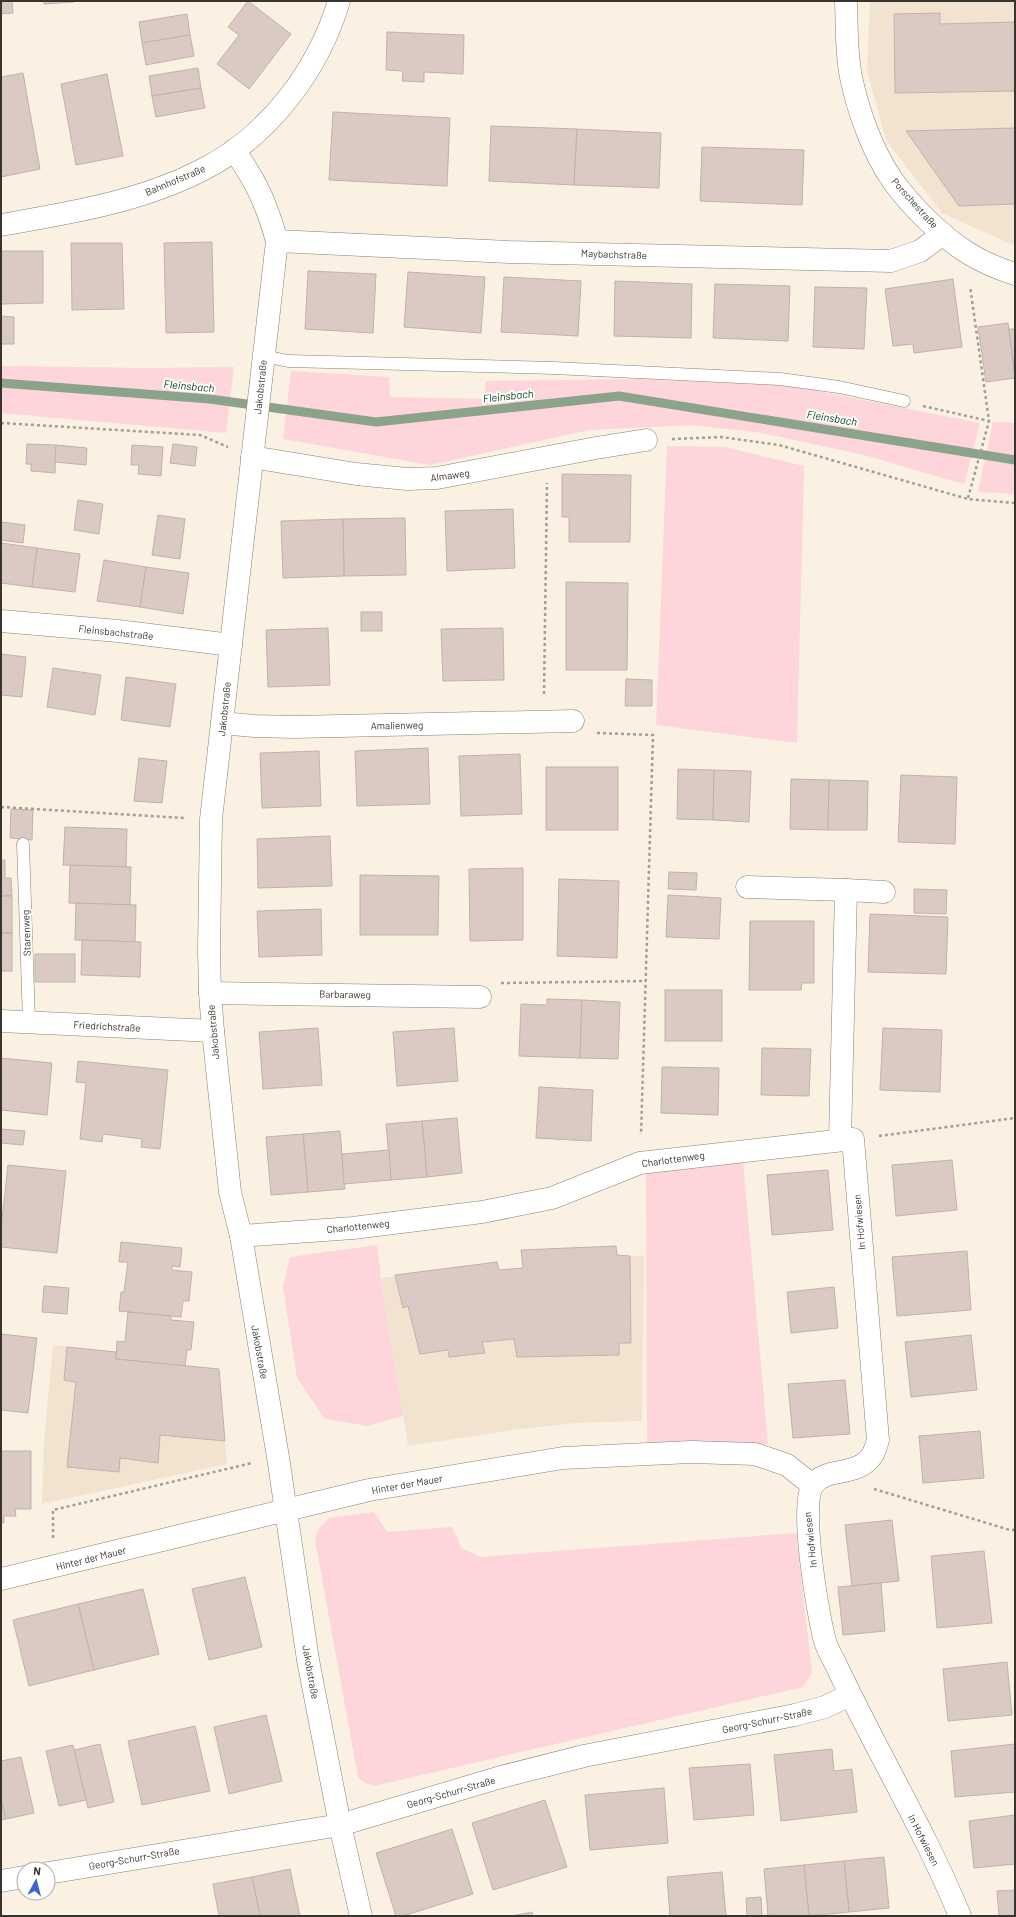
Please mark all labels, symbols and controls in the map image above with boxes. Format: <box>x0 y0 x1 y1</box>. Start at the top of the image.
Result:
street label: Bahnhofstraße <box>143 162 207 198</box>
street label: Porschestraße <box>889 175 941 231</box>
street label: Maybachstraße <box>581 247 647 261</box>
street label: Jakobstraße <box>251 359 269 415</box>
water label: Fleinsbach <box>163 377 215 394</box>
water label: Fleinsbach <box>482 386 534 405</box>
water label: Fleinsbach <box>806 407 858 428</box>
street label: Almaweg <box>430 466 470 484</box>
street label: Fleinsbachstraße <box>78 622 154 642</box>
street label: Jakobstraße <box>215 681 233 737</box>
street label: Amalienweg <box>371 719 423 731</box>
street label: Starenweg <box>19 910 33 956</box>
street label: Barbaraweg <box>319 988 371 1000</box>
street label: Jakobstraße <box>205 1004 221 1060</box>
street label: Friedrichstraße <box>73 1018 141 1034</box>
street label: Charlottenweg <box>641 1149 705 1169</box>
street label: In Hofwiesen <box>851 1194 867 1250</box>
street label: Charlottenweg <box>326 1217 390 1235</box>
street label: Jakobstraße <box>249 1324 271 1380</box>
street label: Hinter der Mauer <box>371 1472 444 1496</box>
street label: In Hofwiesen <box>801 1512 819 1568</box>
street label: Hinter der Mauer <box>55 1543 128 1573</box>
street label: Jakobstraße <box>300 1644 322 1700</box>
street label: Georg-Schurr-Straße <box>721 1705 813 1735</box>
street label: Georg-Schurr-Straße <box>405 1774 497 1810</box>
street label: In Hofwiesen <box>906 1812 942 1868</box>
street label: Georg-Schurr-Straße <box>88 1844 180 1872</box>
north arrow <box>16 1861 56 1901</box>
text: N <box>33 1864 42 1877</box>

